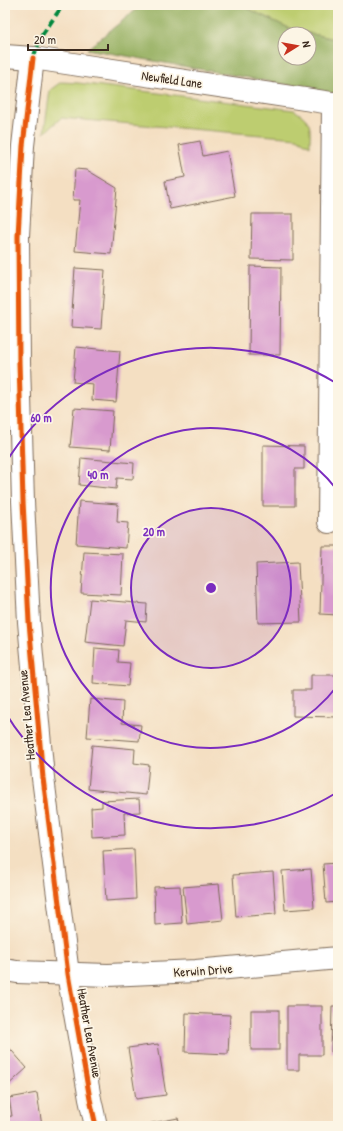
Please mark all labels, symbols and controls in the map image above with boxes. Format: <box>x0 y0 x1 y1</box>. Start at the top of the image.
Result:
scale bar <box>28 26 108 52</box>
north arrow <box>277 26 317 66</box>
text: 20 m <box>34 31 56 48</box>
text: N <box>299 40 314 48</box>
street label: Newfield Lane <box>141 66 203 92</box>
text: 60 m <box>30 409 52 426</box>
text: 40 m <box>88 466 108 483</box>
text: 20 m <box>143 523 165 540</box>
centre of rings <box>204 581 218 595</box>
street label: Heather Lea Avenue <box>13 669 39 761</box>
street label: Kerwin Drive <box>173 959 233 981</box>
street label: Heather Lea Avenue <box>73 987 107 1079</box>

